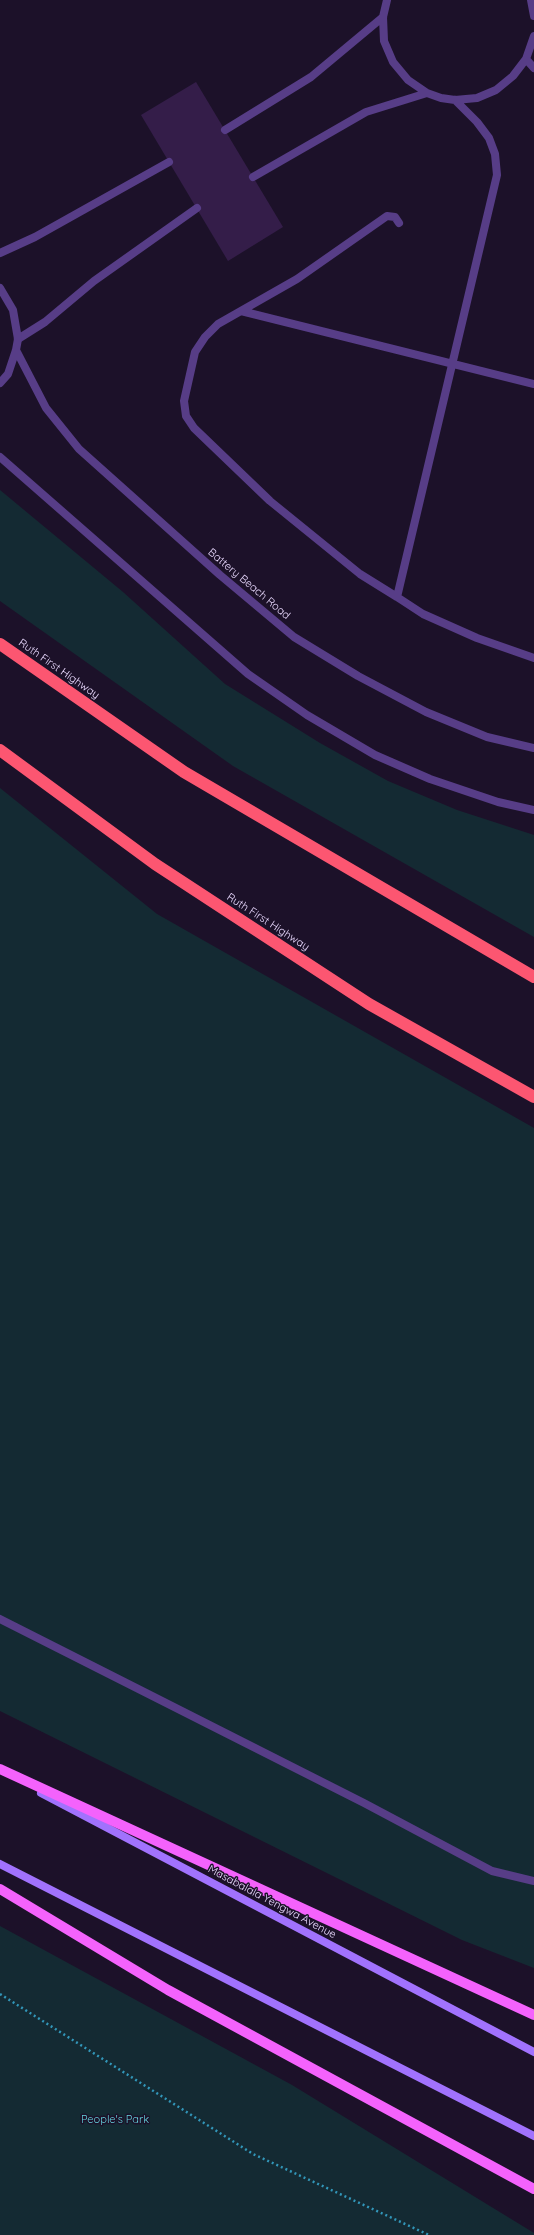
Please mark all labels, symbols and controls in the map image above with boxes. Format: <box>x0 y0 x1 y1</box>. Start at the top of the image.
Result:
street label: Battery Beach Road <box>205 546 293 622</box>
street label: Ruth First Highway <box>16 636 102 702</box>
street label: Ruth First Highway <box>224 890 312 954</box>
street label: Masabalala Yengwa Avenue <box>206 1863 338 1941</box>
park label: People's Park <box>81 2113 149 2127</box>

